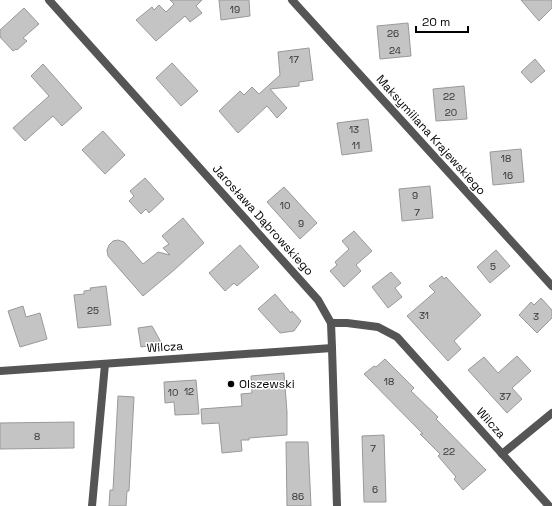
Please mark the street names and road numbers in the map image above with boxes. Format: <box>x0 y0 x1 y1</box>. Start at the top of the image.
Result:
street label: Maksymiliana Krajewskiego <box>373 71 489 199</box>
street label: Jarosława Dąbrowskiego <box>209 161 317 279</box>
street label: Wilcza <box>146 338 184 356</box>
street label: Wilcza <box>473 404 509 442</box>

